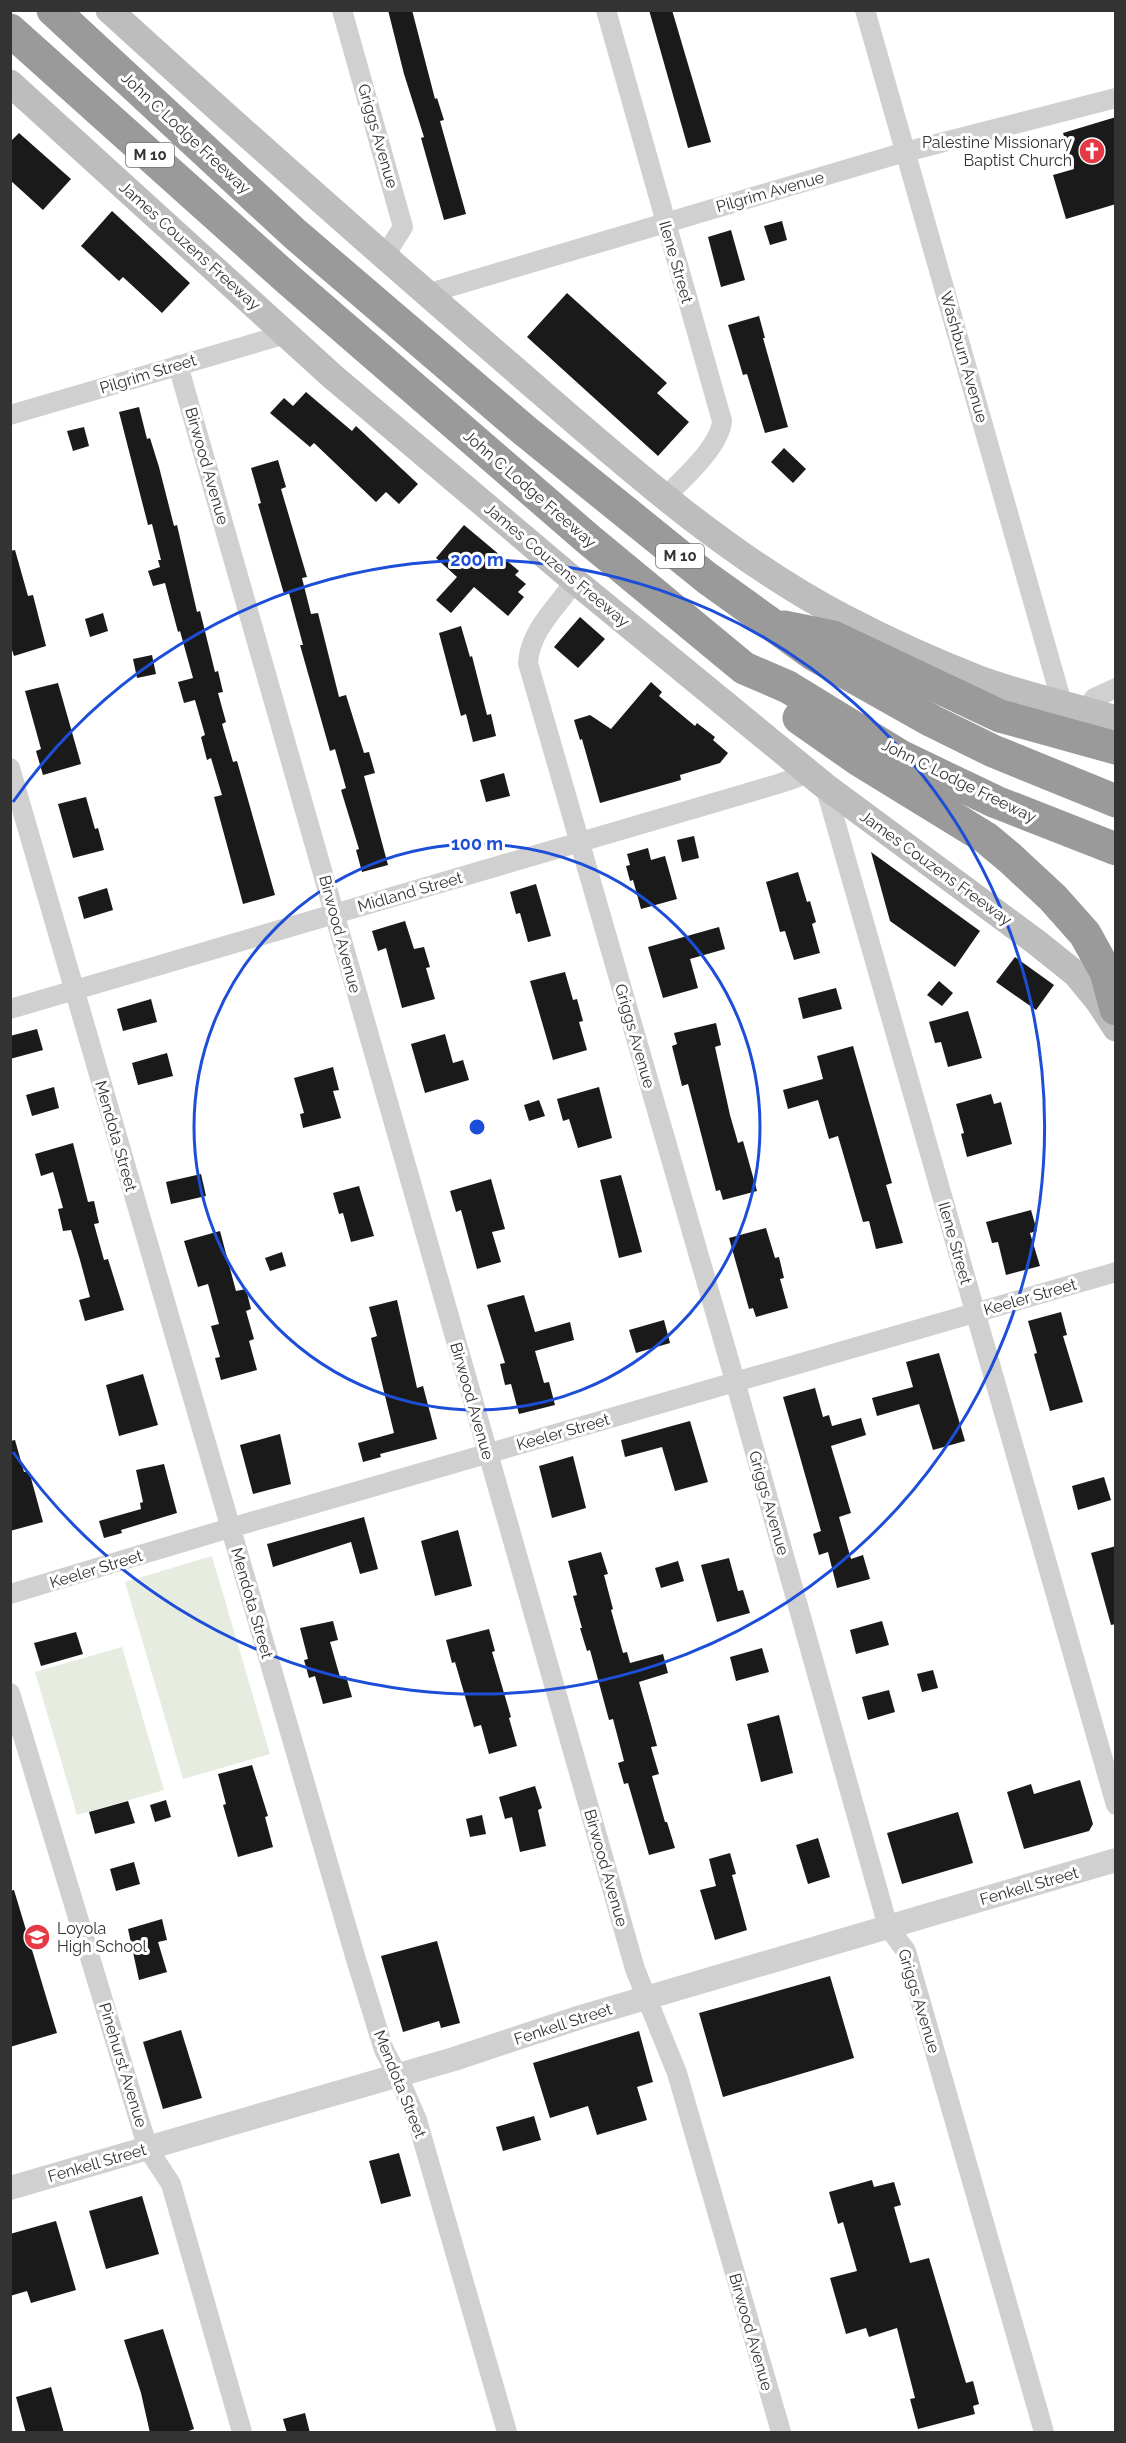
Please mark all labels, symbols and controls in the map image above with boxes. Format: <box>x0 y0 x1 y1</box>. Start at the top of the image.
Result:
street label: John C Lodge Freeway <box>118 68 255 198</box>
street label: Griggs Avenue <box>354 82 402 190</box>
place label: Palestine Missionary Baptist Church <box>922 133 1072 170</box>
church icon: Palestine Missionary Baptist Church <box>1077 136 1107 166</box>
road number: M 10 <box>126 143 174 167</box>
street label: Pilgrim Avenue <box>714 168 826 216</box>
street label: James Couzens Freeway <box>116 178 265 315</box>
street label: Ilene Street <box>655 219 697 306</box>
street label: Washburn Avenue <box>936 289 992 425</box>
street label: Pilgrim Street <box>97 350 199 398</box>
street label: Birwood Avenue <box>181 405 233 527</box>
street label: John C Lodge Freeway <box>460 426 600 552</box>
street label: James Couzens Freeway <box>481 499 633 631</box>
road number: M 10 <box>656 544 704 568</box>
text: 200 m <box>450 549 504 570</box>
street label: John C Lodge Freeway <box>879 735 1040 827</box>
street label: James Couzens Freeway <box>856 807 1016 930</box>
text: 100 m <box>451 833 503 854</box>
street label: Midland Street <box>355 868 465 916</box>
street label: Birwood Avenue <box>315 873 365 995</box>
street label: Griggs Avenue <box>611 982 659 1090</box>
street label: Mendota Street <box>91 1078 141 1194</box>
centre of rings <box>467 1117 487 1137</box>
street label: Ilene Street <box>934 1200 976 1287</box>
street label: Keeler Street <box>981 1274 1079 1319</box>
street label: Birwood Avenue <box>446 1340 498 1462</box>
street label: Keeler Street <box>514 1409 612 1454</box>
street label: Griggs Avenue <box>745 1449 793 1557</box>
street label: Mendota Street <box>227 1545 277 1661</box>
street label: Keeler Street <box>47 1546 145 1592</box>
street label: Birwood Avenue <box>580 1807 632 1929</box>
street label: Fenkell Street <box>977 1863 1081 1909</box>
place label: Loyola High School <box>57 1919 147 1956</box>
school or university icon: Loyola High School <box>22 1922 52 1952</box>
street label: Griggs Avenue <box>894 1947 944 2055</box>
street label: Fenkell Street <box>512 1999 615 2049</box>
street label: Pinehurst Avenue <box>95 2000 151 2130</box>
street label: Mendota Street <box>370 2027 430 2141</box>
street label: Fenkell Street <box>45 2140 149 2186</box>
street label: Birwood Avenue <box>725 2271 777 2393</box>

